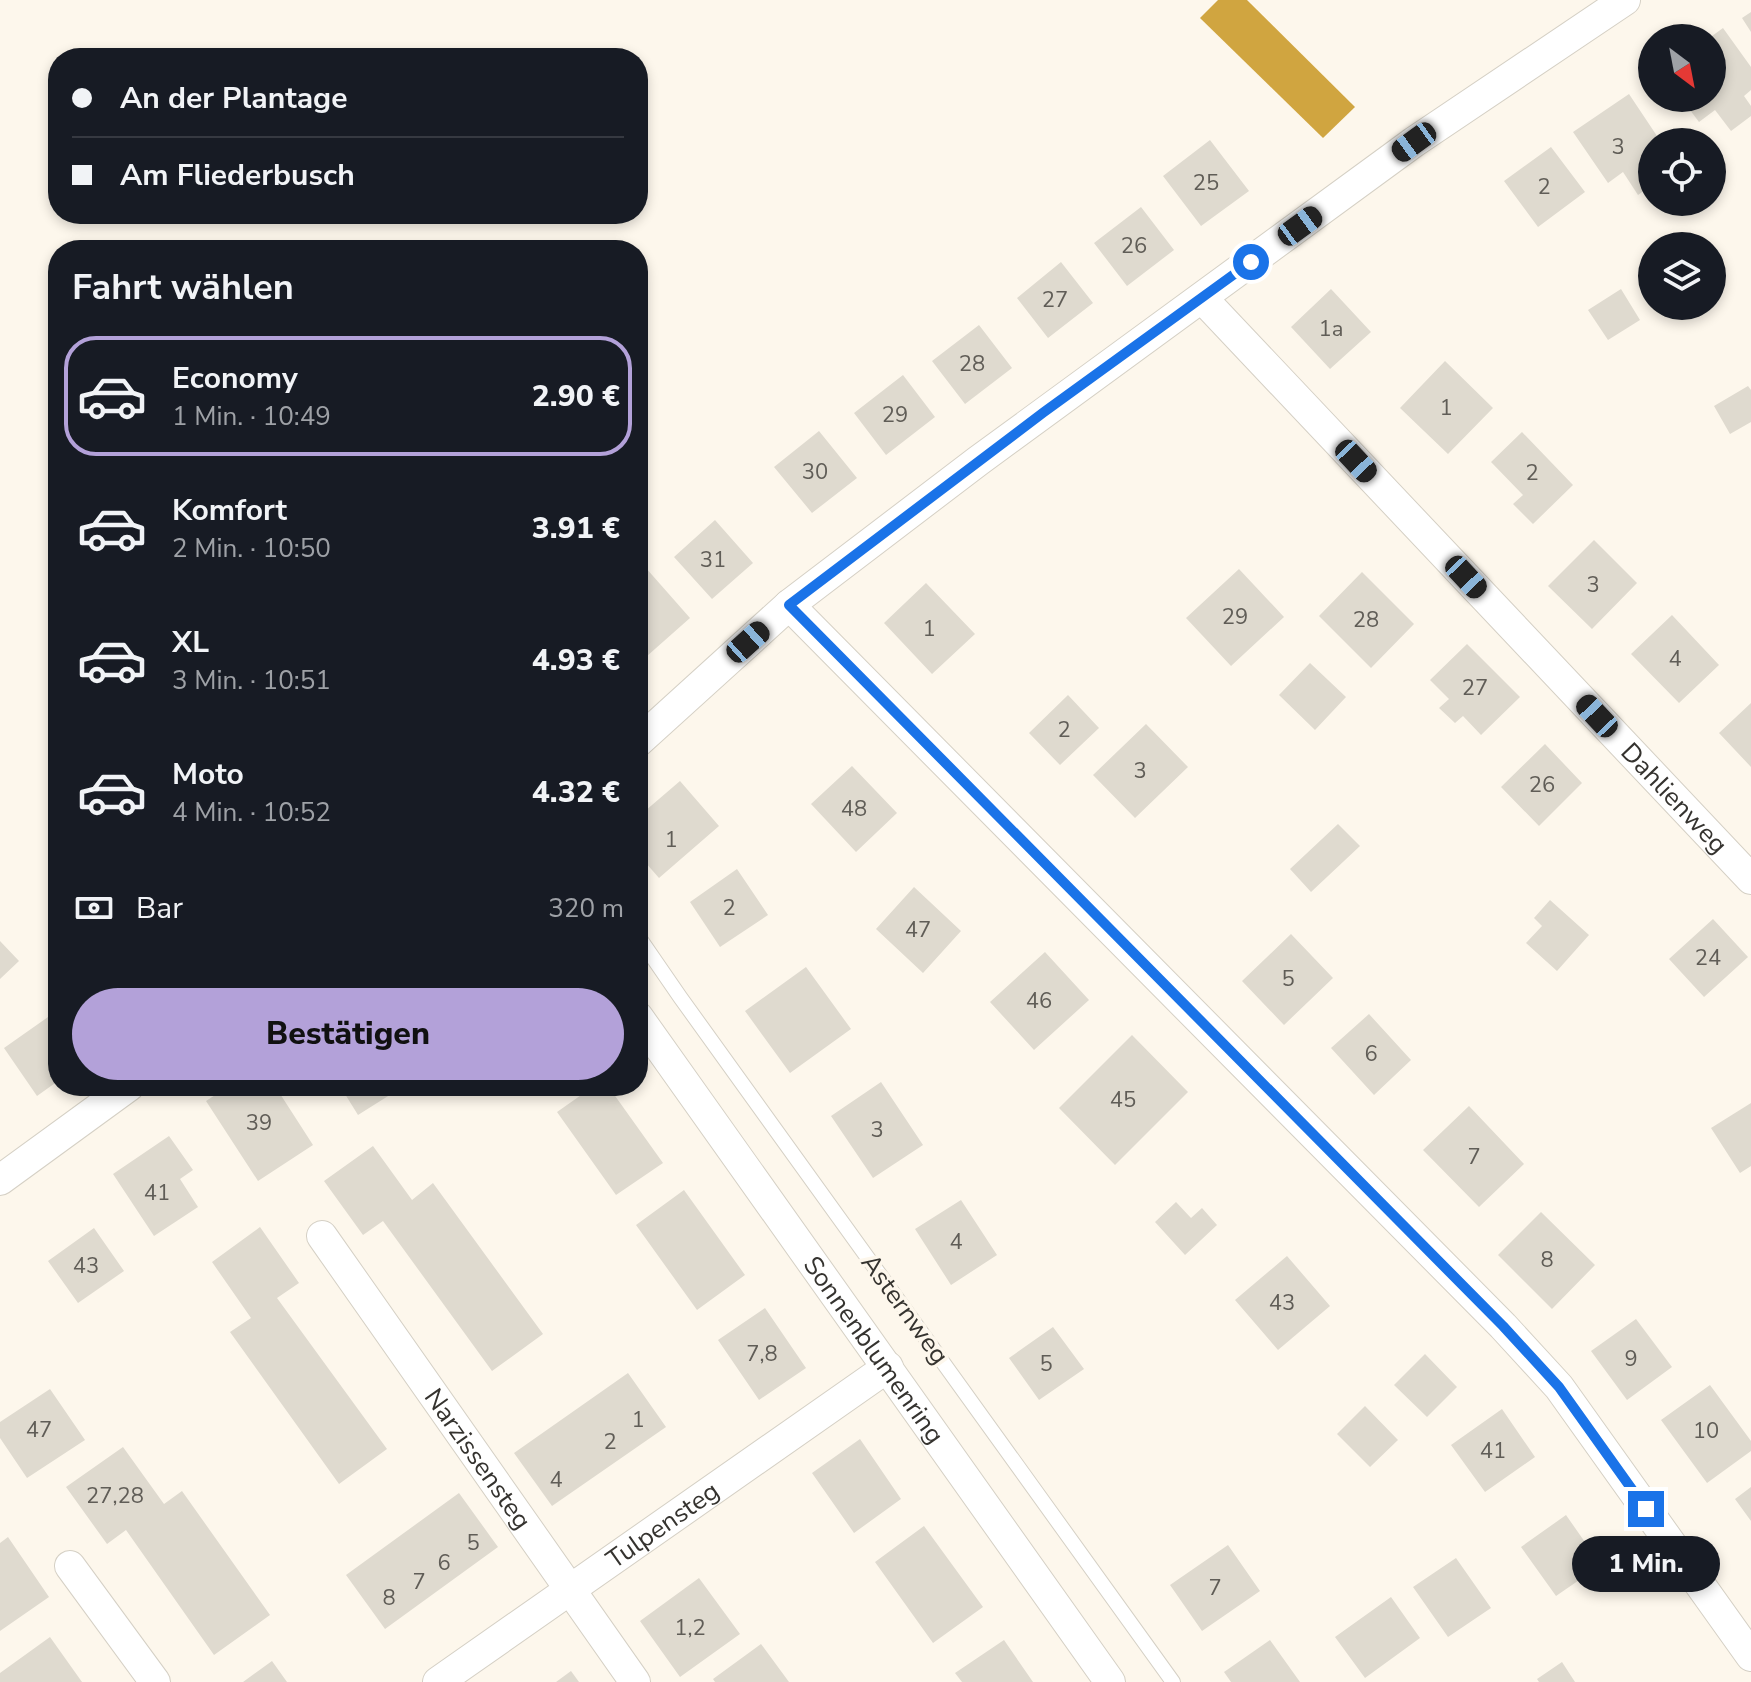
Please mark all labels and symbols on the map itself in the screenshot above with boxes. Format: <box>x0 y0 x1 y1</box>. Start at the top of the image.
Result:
north arrow <box>1638 24 1726 112</box>
car <box>1388 118 1440 166</box>
house number: 3 <box>1611 132 1625 162</box>
house number: 25 <box>1193 168 1219 198</box>
house number: 2 <box>1537 172 1551 202</box>
car <box>1274 202 1326 250</box>
house number: 26 <box>1121 231 1147 261</box>
route start <box>1233 244 1269 280</box>
house number: 27 <box>1042 285 1068 315</box>
house number: 1a <box>1319 314 1343 344</box>
house number: 28 <box>959 349 985 379</box>
house number: 1 <box>1439 393 1453 423</box>
house number: 29 <box>882 400 908 430</box>
car <box>1331 435 1381 487</box>
house number: 30 <box>802 457 828 487</box>
house number: 2 <box>1525 458 1539 488</box>
house number: 31 <box>700 545 726 575</box>
car <box>1441 551 1491 603</box>
house number: 3 <box>1586 570 1600 600</box>
house number: 29 <box>1222 602 1248 632</box>
house number: 28 <box>1353 605 1379 635</box>
house number: 1 <box>922 614 936 644</box>
car <box>722 617 774 667</box>
house number: 4 <box>1668 644 1682 674</box>
house number: 27 <box>1462 673 1488 703</box>
car <box>1572 690 1622 742</box>
house number: 2 <box>1057 715 1071 745</box>
street label: Dahlienweg <box>1613 735 1736 861</box>
house number: 3 <box>1133 756 1147 786</box>
house number: 26 <box>1529 770 1555 800</box>
house number: 48 <box>841 794 867 824</box>
house number: 1 <box>664 825 678 855</box>
house number: 2 <box>722 893 736 923</box>
house number: 47 <box>905 915 931 945</box>
house number: 24 <box>1695 943 1721 973</box>
house number: 5 <box>1281 964 1295 994</box>
house number: 46 <box>1026 986 1052 1016</box>
house number: 6 <box>1364 1039 1378 1069</box>
house number: 45 <box>1110 1085 1136 1115</box>
house number: 39 <box>246 1108 272 1138</box>
house number: 3 <box>870 1115 884 1145</box>
house number: 7 <box>1467 1142 1481 1172</box>
house number: 41 <box>144 1178 170 1208</box>
house number: 4 <box>949 1227 963 1257</box>
house number: 8 <box>1540 1245 1554 1275</box>
street label: Asternweg <box>853 1247 957 1371</box>
street label: Sonnenblumenring <box>796 1249 953 1451</box>
house number: 43 <box>73 1251 99 1281</box>
house number: 43 <box>1269 1288 1295 1318</box>
house number: 7,8 <box>746 1339 778 1369</box>
house number: 9 <box>1624 1344 1638 1374</box>
house number: 5 <box>1039 1349 1053 1379</box>
street label: Narzissensteg <box>417 1381 540 1536</box>
house number: 1 <box>631 1405 645 1435</box>
house number: 47 <box>26 1415 52 1445</box>
house number: 10 <box>1693 1416 1719 1446</box>
house number: 2 <box>603 1427 617 1457</box>
house number: 41 <box>1480 1436 1506 1466</box>
house number: 4 <box>549 1465 563 1495</box>
street label: Tulpensteg <box>599 1473 726 1577</box>
house number: 27,28 <box>86 1481 144 1511</box>
route end <box>1628 1491 1664 1527</box>
house number: 5 <box>466 1528 480 1558</box>
callout: 1 Min. <box>1572 1537 1720 1593</box>
house number: 6 <box>437 1548 451 1578</box>
house number: 7 <box>412 1567 426 1597</box>
house number: 7 <box>1208 1573 1222 1603</box>
house number: 8 <box>382 1583 396 1613</box>
house number: 1,2 <box>674 1613 706 1643</box>

